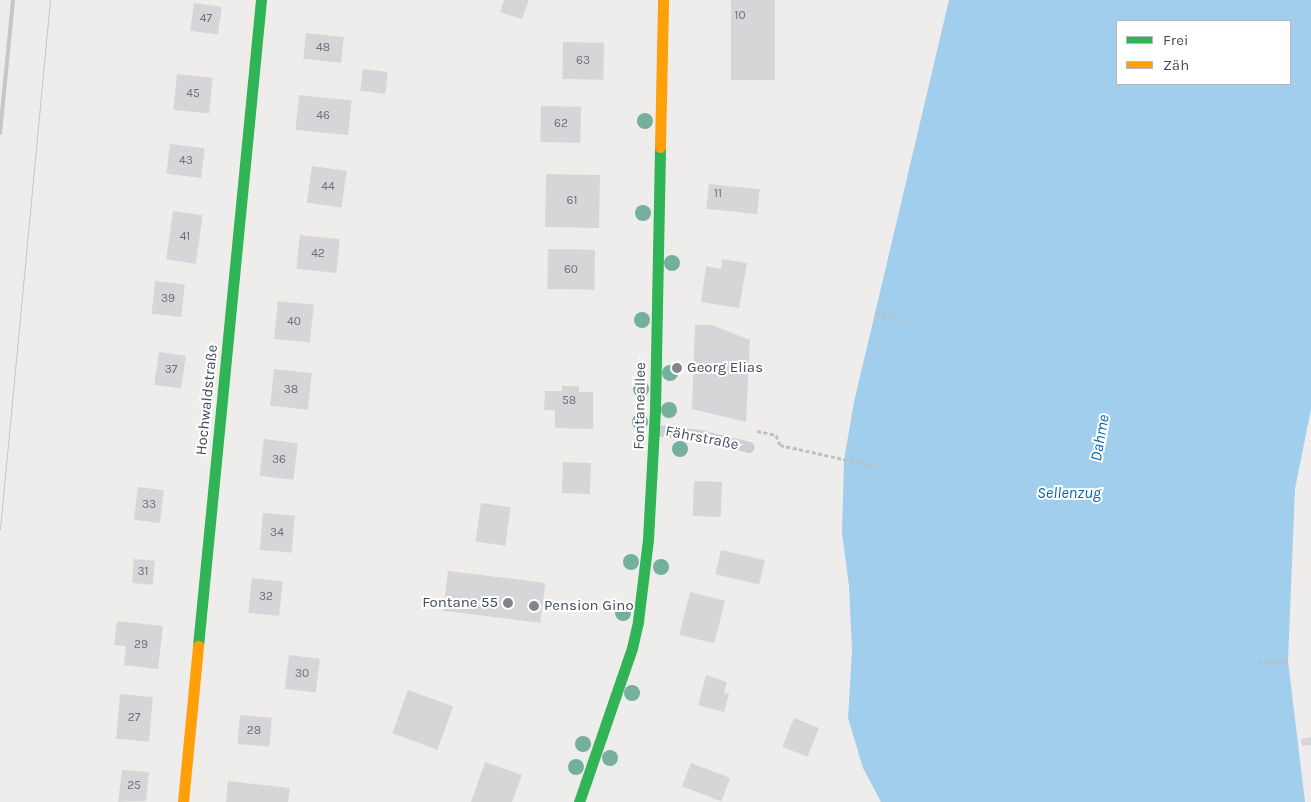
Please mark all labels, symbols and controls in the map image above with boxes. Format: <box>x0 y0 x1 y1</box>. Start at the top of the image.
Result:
house number: 10 <box>734 9 746 23</box>
house number: 47 <box>200 12 212 26</box>
legend <box>1116 20 1291 85</box>
text: Frei <box>1163 31 1188 49</box>
house number: 48 <box>316 41 330 55</box>
house number: 63 <box>576 54 590 68</box>
text: Zäh <box>1163 56 1189 74</box>
house number: 45 <box>186 87 200 101</box>
house number: 46 <box>316 109 330 123</box>
house number: 62 <box>554 117 568 131</box>
house number: 43 <box>179 154 193 168</box>
house number: 44 <box>321 180 335 194</box>
house number: 11 <box>714 187 722 201</box>
house number: 61 <box>567 194 577 208</box>
house number: 41 <box>180 230 190 244</box>
house number: 42 <box>311 247 325 261</box>
house number: 60 <box>564 263 578 277</box>
house number: 39 <box>161 292 175 306</box>
house number: 40 <box>287 315 301 329</box>
street label: Hochwaldstraße <box>192 344 222 456</box>
place label: Georg Elias <box>687 359 763 377</box>
street label: Fontaneallee <box>630 362 650 450</box>
marker: Georg Elias <box>671 362 683 374</box>
house number: 37 <box>165 363 177 377</box>
house number: 38 <box>284 383 298 397</box>
house number: 58 <box>562 394 576 408</box>
water label: Dahme <box>1086 413 1114 463</box>
street label: Fährstraße <box>664 422 740 454</box>
house number: 36 <box>272 453 286 467</box>
water label: Sellenzug <box>1037 483 1101 503</box>
house number: 33 <box>142 498 156 512</box>
house number: 34 <box>270 526 284 540</box>
house number: 31 <box>137 565 149 579</box>
house number: 32 <box>259 590 273 604</box>
place label: Fontane 55 <box>422 594 498 612</box>
marker: Fontane 55 <box>502 597 514 609</box>
place label: Pension Gino <box>544 597 634 615</box>
marker: Pension Gino <box>528 600 540 612</box>
house number: 29 <box>134 638 148 652</box>
house number: 30 <box>295 667 309 681</box>
house number: 27 <box>128 711 140 725</box>
house number: 28 <box>247 724 261 738</box>
house number: 25 <box>127 779 141 793</box>

